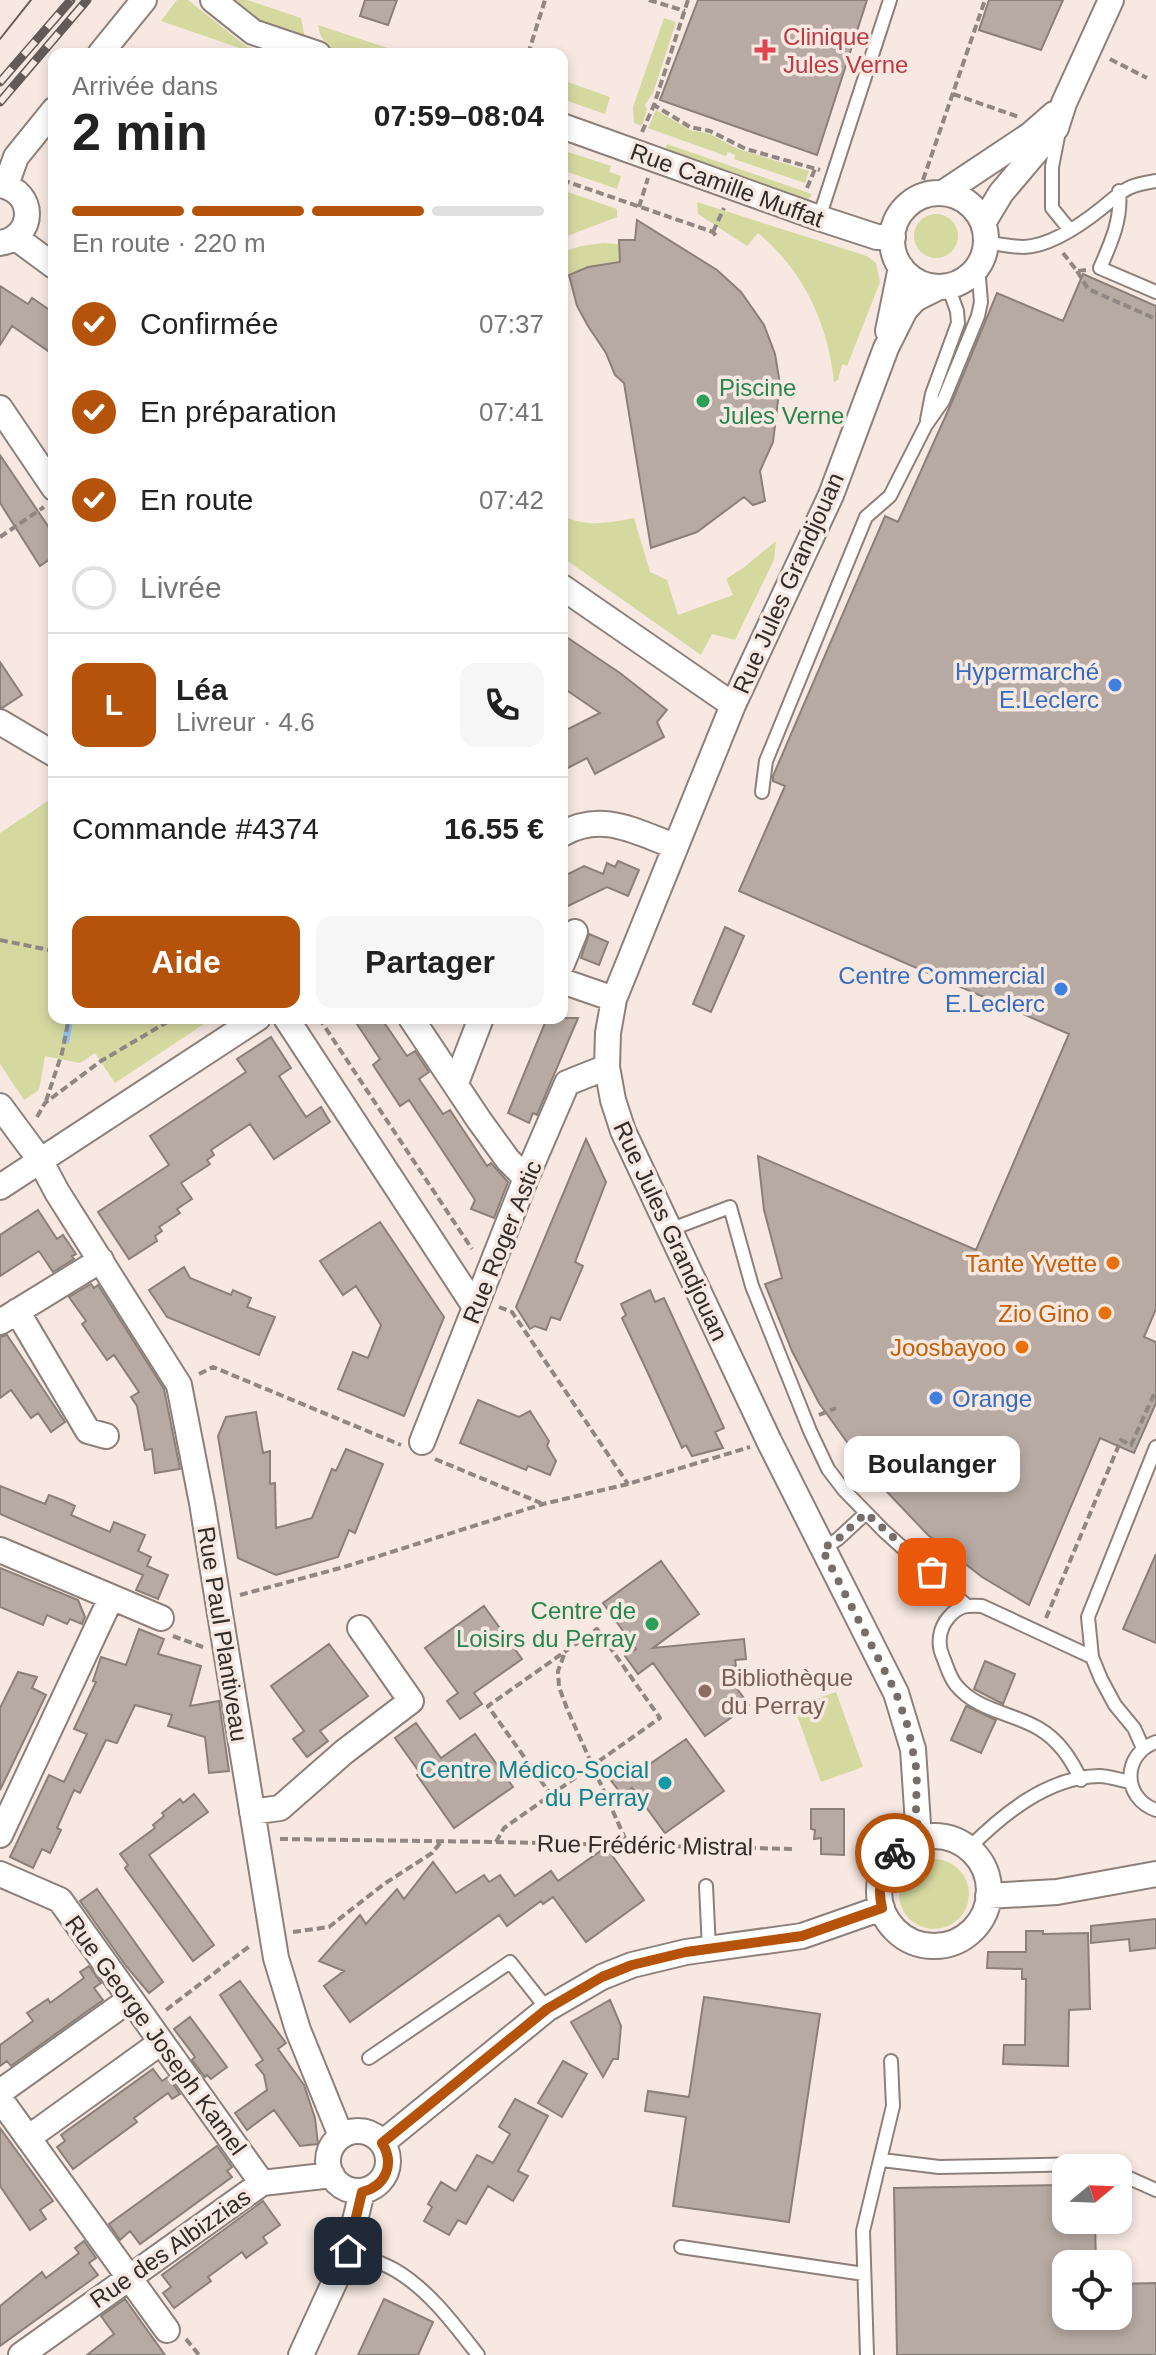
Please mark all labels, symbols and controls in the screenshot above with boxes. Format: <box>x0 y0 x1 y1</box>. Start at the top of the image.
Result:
place label: Clinique Jules Verne <box>783 23 908 78</box>
marker: Clinique Jules Verne <box>754 39 776 61</box>
text: Arrivée dans <box>72 71 218 101</box>
text: 07:59–08:04 <box>374 99 544 132</box>
text: 2 min <box>72 103 208 161</box>
street label: Rue Camille Muffat <box>627 137 828 233</box>
text: En route · 220 m <box>72 228 266 258</box>
icon: check <box>72 302 116 346</box>
text: Confirmée <box>140 307 278 340</box>
text: 07:37 <box>479 309 544 339</box>
place label: Piscine Jules Verne <box>719 374 844 429</box>
icon: check <box>72 390 116 434</box>
marker: Piscine Jules Verne <box>694 392 712 410</box>
text: En préparation <box>140 395 337 428</box>
text: 07:41 <box>479 397 544 427</box>
street label: Rue Jules Grandjouan <box>727 468 849 698</box>
icon: check <box>72 478 116 522</box>
text: En route <box>140 483 253 516</box>
text: 07:42 <box>479 485 544 515</box>
text: Livrée <box>140 571 222 604</box>
place label: Hypermarché E.Leclerc <box>955 658 1099 713</box>
button: phone <box>460 663 544 747</box>
text: Léa <box>176 673 228 706</box>
marker: Hypermarché E.Leclerc <box>1106 676 1124 694</box>
text: L <box>105 688 123 721</box>
text: Livreur · 4.6 <box>176 707 315 737</box>
text: Commande #4374 <box>72 812 319 845</box>
text: 16.55 € <box>444 812 544 845</box>
button: Aide <box>72 916 300 1008</box>
button: Partager <box>316 916 544 1008</box>
place label: Centre Commercial E.Leclerc <box>838 962 1045 1017</box>
marker: Centre Commercial E.Leclerc <box>1052 980 1070 998</box>
street label: Rue Jules Grandjouan <box>608 1117 734 1345</box>
street label: Rue Roger Astic <box>457 1157 547 1327</box>
place label: Tante Yvette <box>965 1250 1097 1277</box>
marker: Tante Yvette <box>1104 1254 1122 1272</box>
place label: Zio Gino <box>998 1300 1089 1327</box>
marker: Zio Gino <box>1096 1304 1114 1322</box>
place label: Joosbayoo <box>890 1334 1006 1361</box>
marker: Joosbayoo <box>1013 1338 1031 1356</box>
place label: Orange <box>952 1385 1032 1412</box>
marker: Orange <box>927 1389 945 1407</box>
callout: Boulanger <box>844 1436 1020 1492</box>
text: Boulanger <box>868 1449 996 1479</box>
street label: Rue Paul Plantiveau <box>193 1524 253 1744</box>
pin <box>898 1538 966 1606</box>
icon: bag <box>910 1550 954 1594</box>
place label: Centre de Loisirs du Perray <box>456 1597 636 1652</box>
marker: Centre de Loisirs du Perray <box>643 1615 661 1633</box>
place label: Bibliothèque du Perray <box>721 1664 853 1719</box>
marker: Bibliothèque du Perray <box>696 1682 714 1700</box>
place label: Centre Médico-Social du Perray <box>420 1756 649 1811</box>
marker: Centre Médico-Social du Perray <box>656 1774 674 1792</box>
courier <box>855 1813 935 1893</box>
street label: Rue Frédéric Mistral <box>537 1830 753 1860</box>
icon: bike <box>873 1831 917 1875</box>
street label: Rue George Joseph Kamel <box>60 1910 252 2160</box>
north arrow <box>1052 2154 1132 2234</box>
map controls <box>1052 2154 1132 2330</box>
street label: Rue des Albizzias <box>85 2183 255 2313</box>
pin <box>314 2217 382 2285</box>
icon: home <box>326 2229 370 2273</box>
button: locate <box>1052 2250 1132 2330</box>

